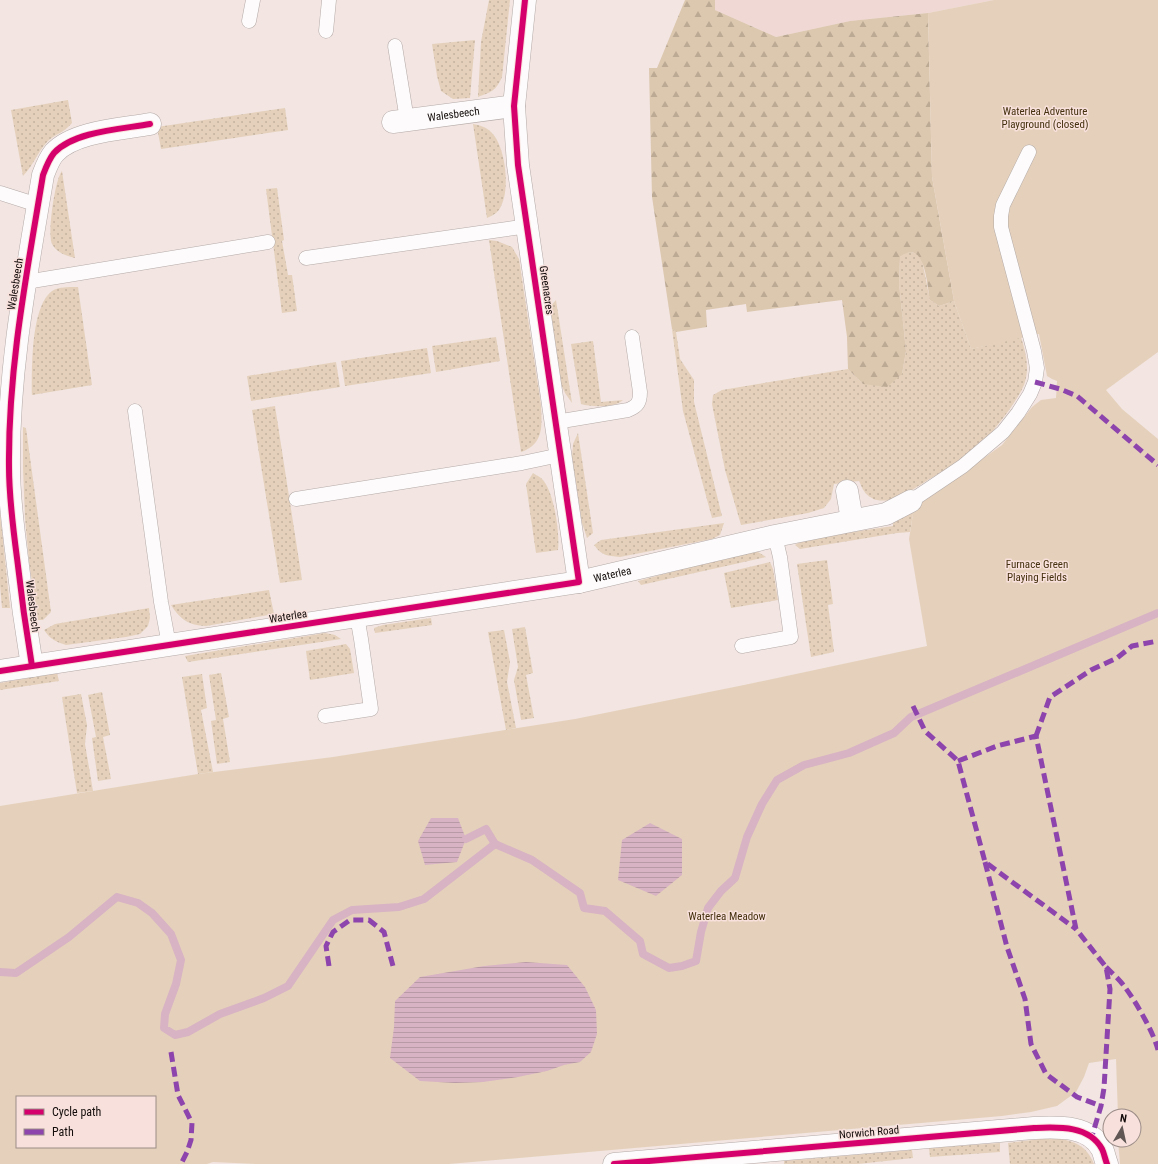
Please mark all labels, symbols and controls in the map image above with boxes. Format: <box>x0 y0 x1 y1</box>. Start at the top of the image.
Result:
street label: Walesbeech <box>427 105 480 124</box>
park label: Waterlea Adventure Playground (closed) <box>1002 105 1088 131</box>
street label: Walesbeech <box>5 257 26 311</box>
street label: Greenacres <box>537 265 556 315</box>
park label: Furnace Green Playing Fields <box>1006 558 1068 584</box>
street label: Waterlea <box>592 564 633 585</box>
street label: Walesbeech <box>23 579 42 633</box>
street label: Waterlea <box>268 607 308 626</box>
park label: Waterlea Meadow <box>688 910 766 923</box>
legend <box>16 1096 156 1148</box>
text: Cycle path <box>52 1105 102 1119</box>
north arrow <box>1102 1108 1142 1148</box>
text: N <box>1119 1112 1128 1126</box>
street label: Norwich Road <box>838 1123 900 1142</box>
text: Path <box>52 1125 74 1139</box>

